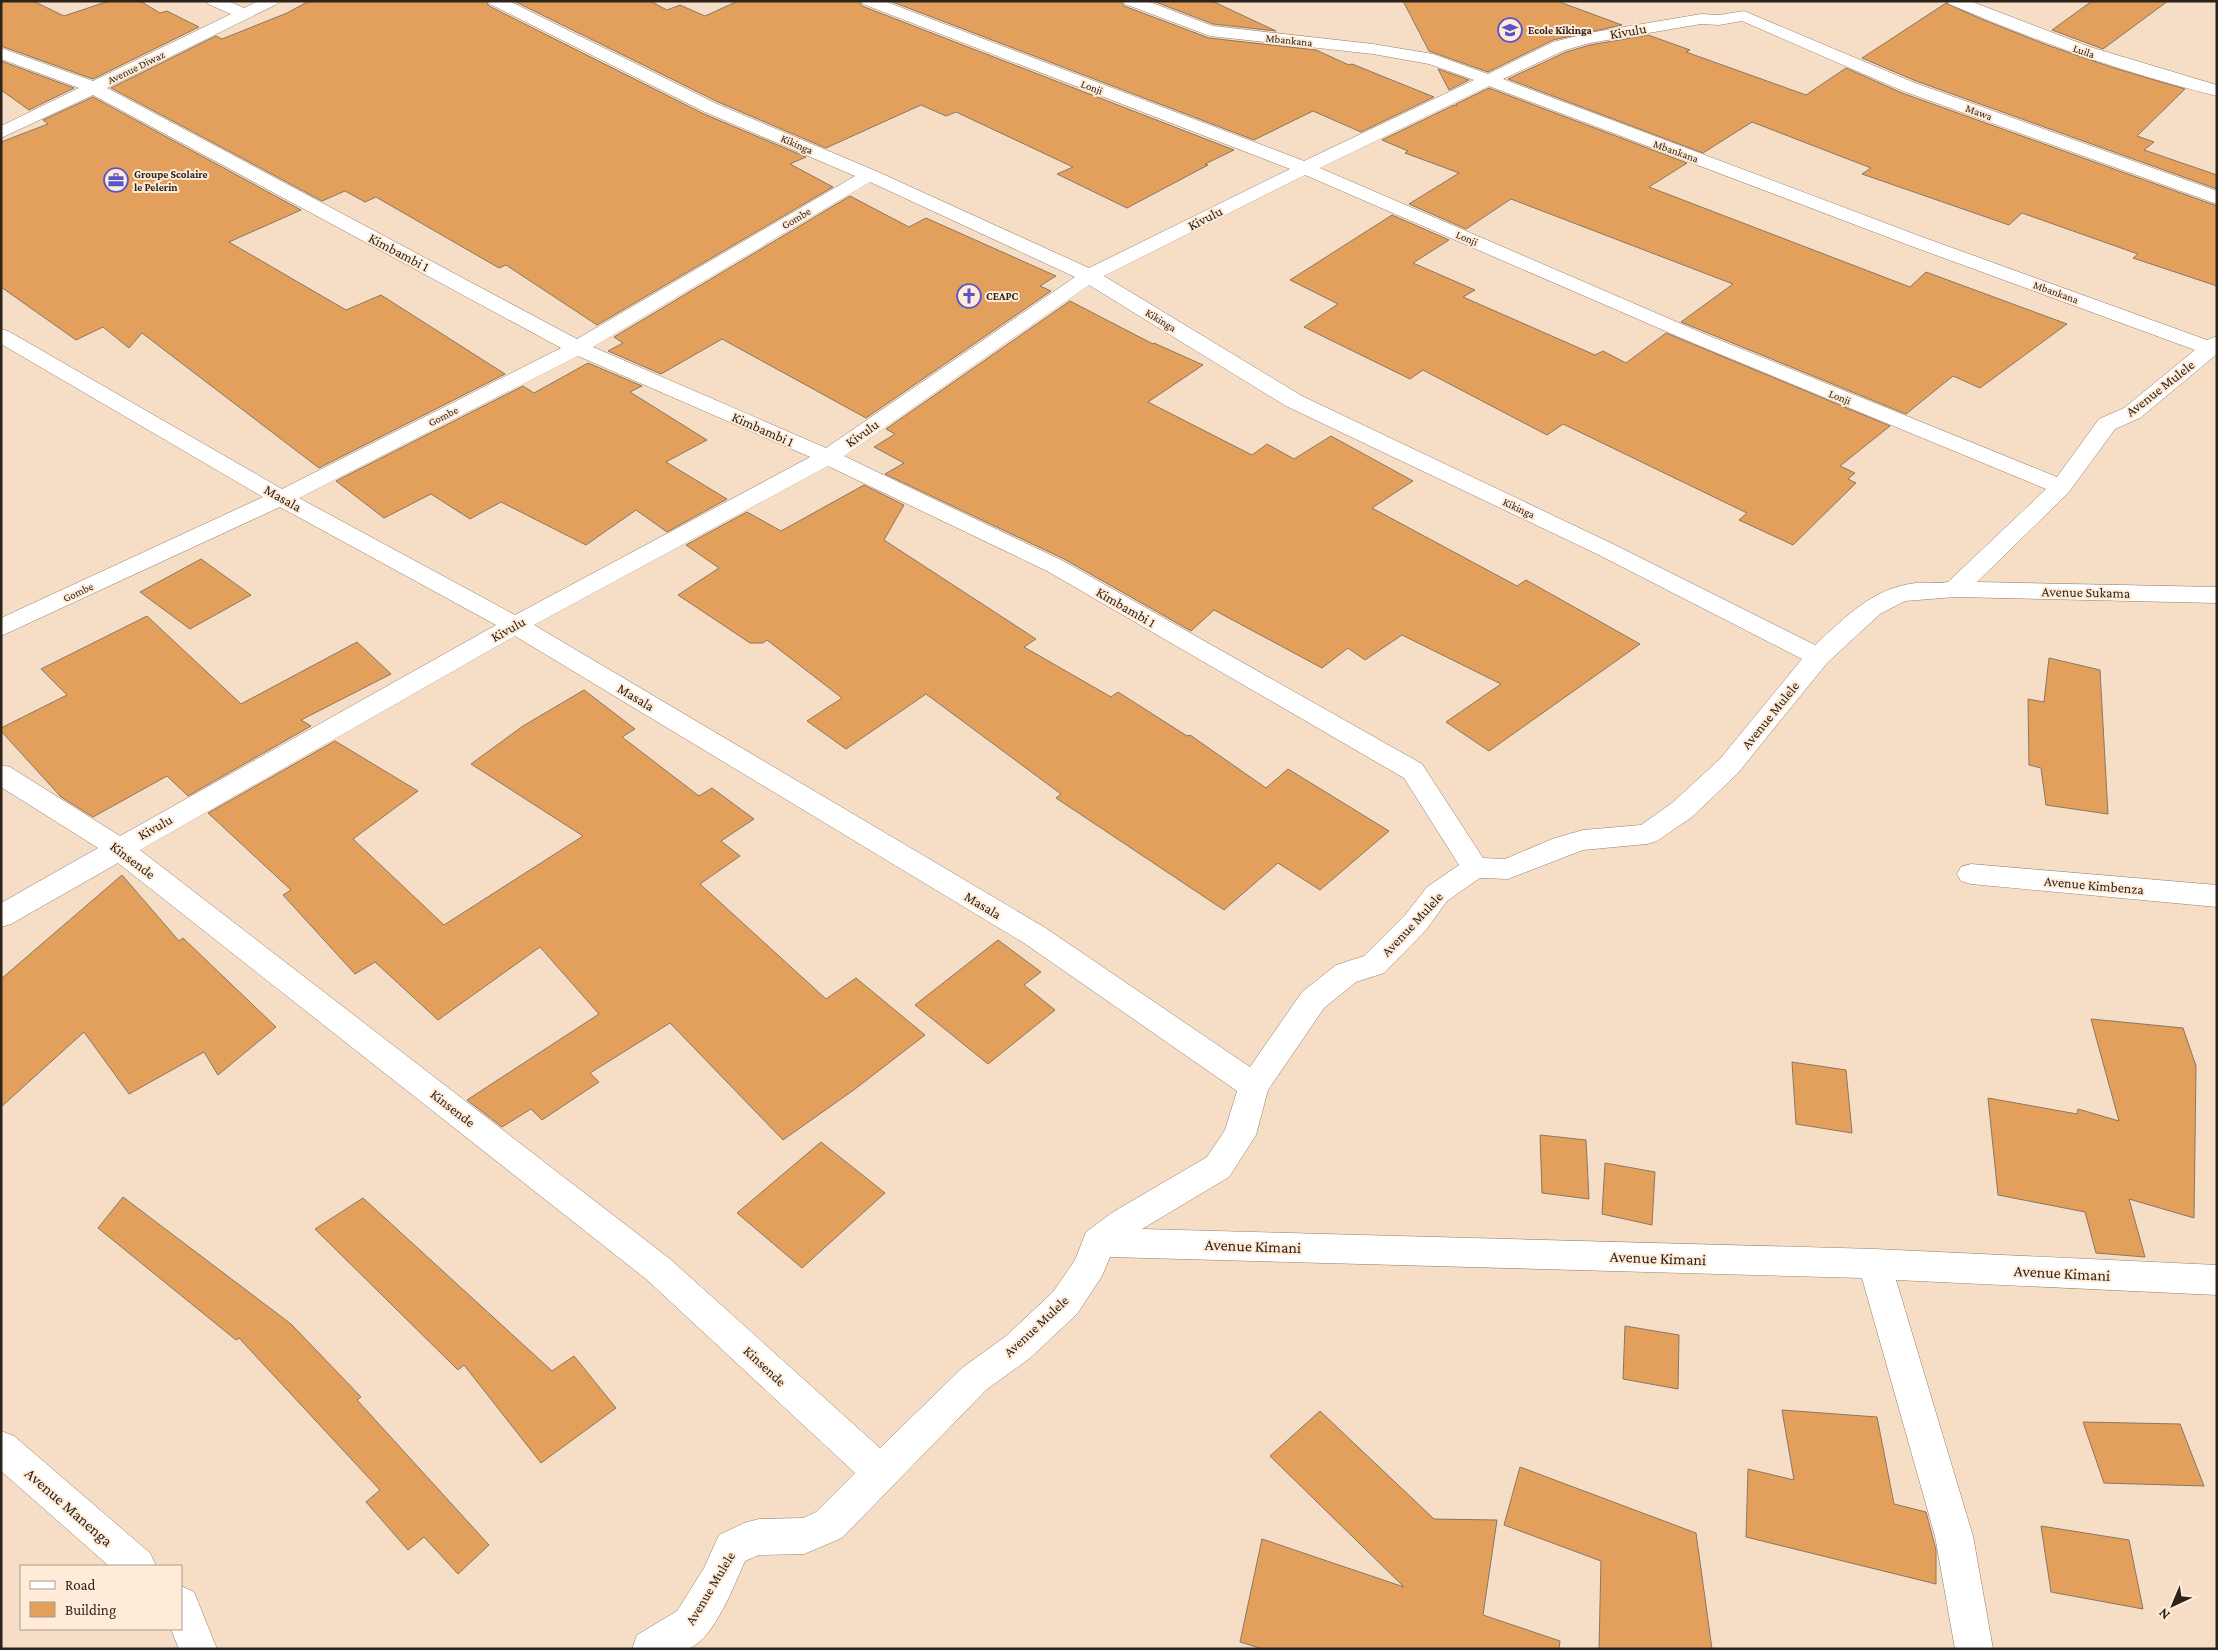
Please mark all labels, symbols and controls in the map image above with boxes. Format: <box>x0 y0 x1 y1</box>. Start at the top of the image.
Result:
school or university icon: Ecole Kikinga <box>1497 17 1523 43</box>
street label: Kivulu <box>1609 20 1648 42</box>
place label: Ecole Kikinga <box>1528 24 1592 36</box>
street label: Mbankana <box>1265 32 1313 48</box>
street label: Luila <box>2072 42 2096 60</box>
street label: Avenue Diwaz <box>105 48 167 86</box>
street label: Lonji <box>1079 77 1105 98</box>
street label: Mawa <box>1964 102 1994 122</box>
street label: Kikinga <box>779 132 815 157</box>
street label: Mbankana <box>1652 137 1700 165</box>
office icon: Groupe Scolaire le Pelerin <box>103 167 129 193</box>
place label: Groupe Scolaire le Pelerin <box>134 168 208 193</box>
street label: Kivulu <box>1185 202 1225 233</box>
street label: Gombe <box>779 205 813 231</box>
street label: Lonji <box>1454 228 1480 249</box>
street label: Kimbambi 1 <box>366 229 432 275</box>
street label: Mbankana <box>2032 278 2080 306</box>
church icon: CEAPC <box>956 283 982 309</box>
place label: CEAPC <box>986 290 1019 302</box>
street label: Kikinga <box>1143 306 1178 335</box>
street label: Avenue Mulele <box>2123 356 2197 420</box>
street label: Lonji <box>1827 387 1853 408</box>
street label: Gombe <box>426 403 460 429</box>
street label: Kimbambi 1 <box>730 408 797 450</box>
street label: Kivulu <box>842 416 882 450</box>
street label: Masala <box>262 481 305 515</box>
street label: Kikinga <box>1501 495 1537 521</box>
street label: Gombe <box>61 580 95 604</box>
street label: Avenue Sukama <box>2042 583 2131 601</box>
street label: Kimbambi 1 <box>1093 584 1159 631</box>
street label: Kivulu <box>488 613 528 645</box>
street label: Avenue Mulele <box>1738 678 1802 752</box>
street label: Masala <box>615 680 658 714</box>
street label: Kivulu <box>135 811 175 843</box>
street label: Kinsende <box>107 838 159 882</box>
street label: Avenue Kimbenza <box>2043 873 2145 897</box>
street label: Masala <box>962 888 1005 922</box>
street label: Avenue Mulele <box>1378 888 1446 960</box>
street label: Kinsende <box>428 1086 478 1130</box>
street label: Avenue Kimani <box>1204 1236 1302 1256</box>
street label: Avenue Kimani <box>1609 1248 1707 1268</box>
street label: Avenue Kimani <box>2013 1262 2111 1284</box>
street label: Avenue Mulele <box>1000 1292 1072 1360</box>
street label: Kinsende <box>741 1342 789 1390</box>
street label: Avenue Manenga <box>21 1464 117 1551</box>
street label: Avenue Mulele <box>682 1548 738 1628</box>
legend <box>20 1565 182 1630</box>
text: Road <box>65 1577 96 1593</box>
north arrow <box>2148 1580 2198 1630</box>
text: Building <box>65 1602 116 1619</box>
text: N <box>2155 1605 2173 1623</box>

